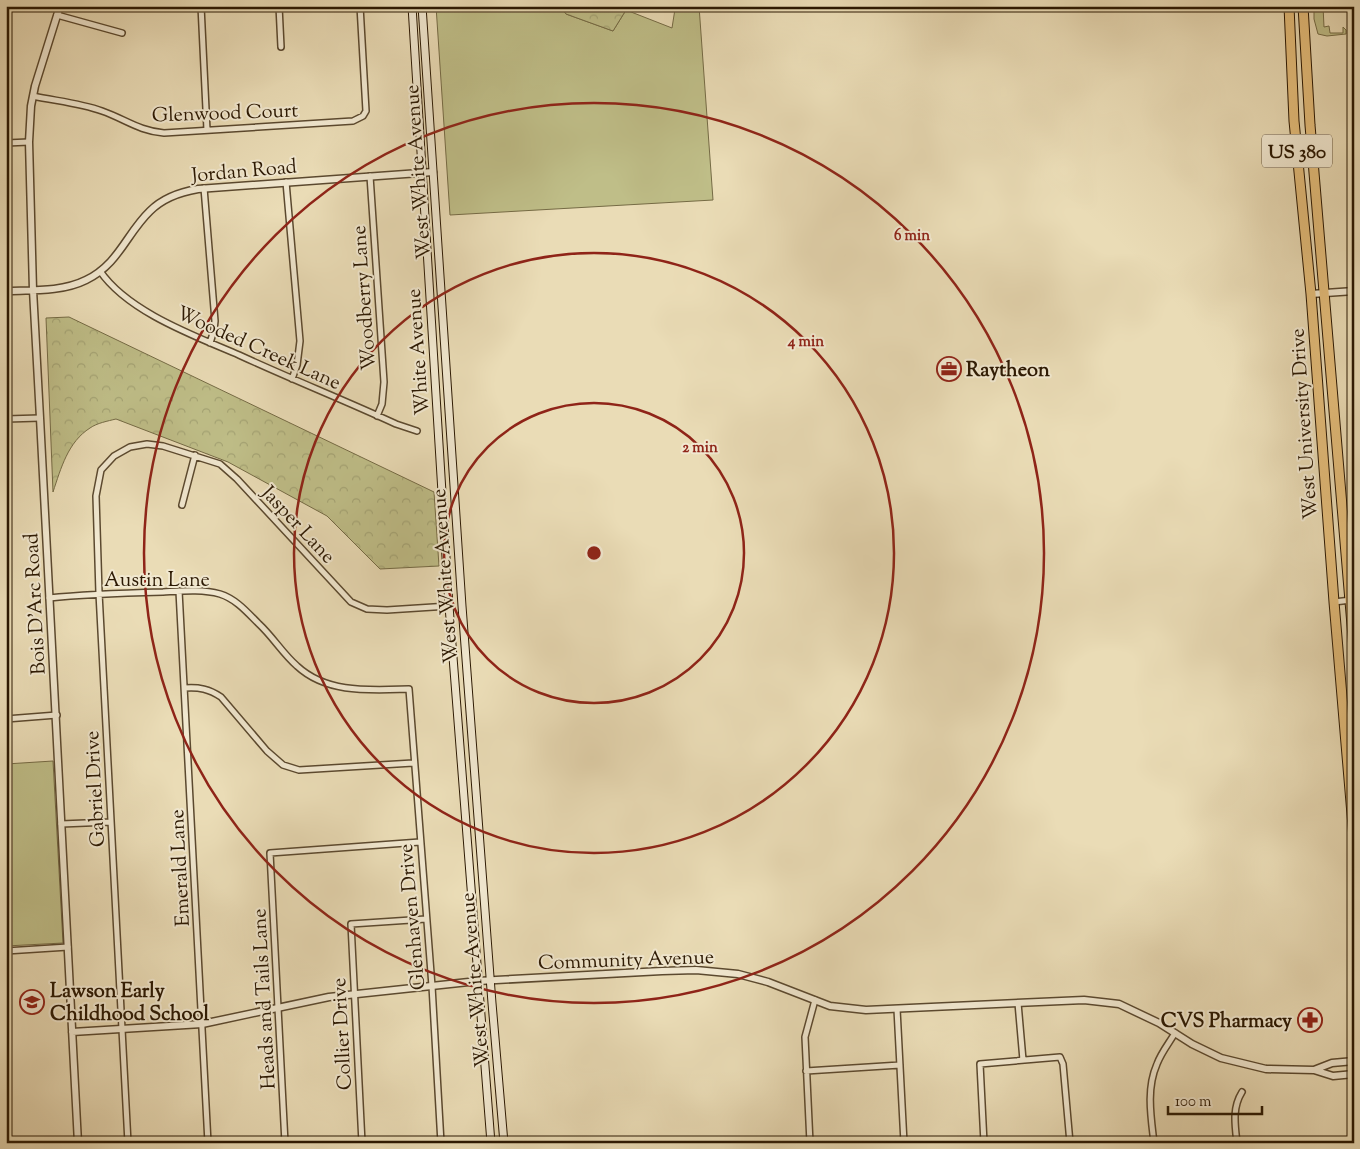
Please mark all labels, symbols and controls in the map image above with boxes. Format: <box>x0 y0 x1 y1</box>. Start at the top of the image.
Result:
street label: West White Avenue <box>399 83 440 260</box>
street label: Glenwood Court <box>151 97 299 132</box>
road number: US 380 <box>1262 134 1332 168</box>
street label: Jordan Road <box>189 153 298 192</box>
street label: Woodberry Lane <box>346 224 385 371</box>
text: 6 min <box>894 226 930 247</box>
street label: White Avenue <box>401 288 438 416</box>
street label: Wooded Creek Lane <box>171 300 345 399</box>
street label: West University Drive <box>1284 327 1327 520</box>
text: 4 min <box>787 332 824 353</box>
office icon: Raytheon <box>936 356 962 382</box>
place label: Raytheon <box>966 357 1050 386</box>
text: 2 min <box>682 438 718 459</box>
street label: Jasper Lane <box>253 480 341 571</box>
street label: West White Avenue <box>426 487 467 664</box>
street label: Bois D'Arc Road <box>18 532 55 675</box>
centre of rings <box>585 544 603 562</box>
street label: Austin Lane <box>104 567 210 596</box>
street label: Gabriel Drive <box>79 730 114 848</box>
street label: Emerald Lane <box>164 808 199 927</box>
street label: Glenhaven Drive <box>393 842 434 991</box>
street label: West White Avenue <box>454 891 499 1068</box>
street label: Heads and Tails Lane <box>246 908 285 1090</box>
street label: Community Avenue <box>538 944 715 979</box>
street label: Collier Drive <box>326 977 361 1091</box>
place label: Lawson Early Childhood School <box>50 978 209 1030</box>
school or university icon: Lawson Early Childhood School <box>19 989 45 1015</box>
pharmacy icon: CVS Pharmacy <box>1297 1007 1323 1033</box>
place label: CVS Pharmacy <box>1161 1008 1292 1037</box>
scale bar <box>1168 1084 1261 1116</box>
text: 100 m <box>1175 1092 1212 1113</box>

